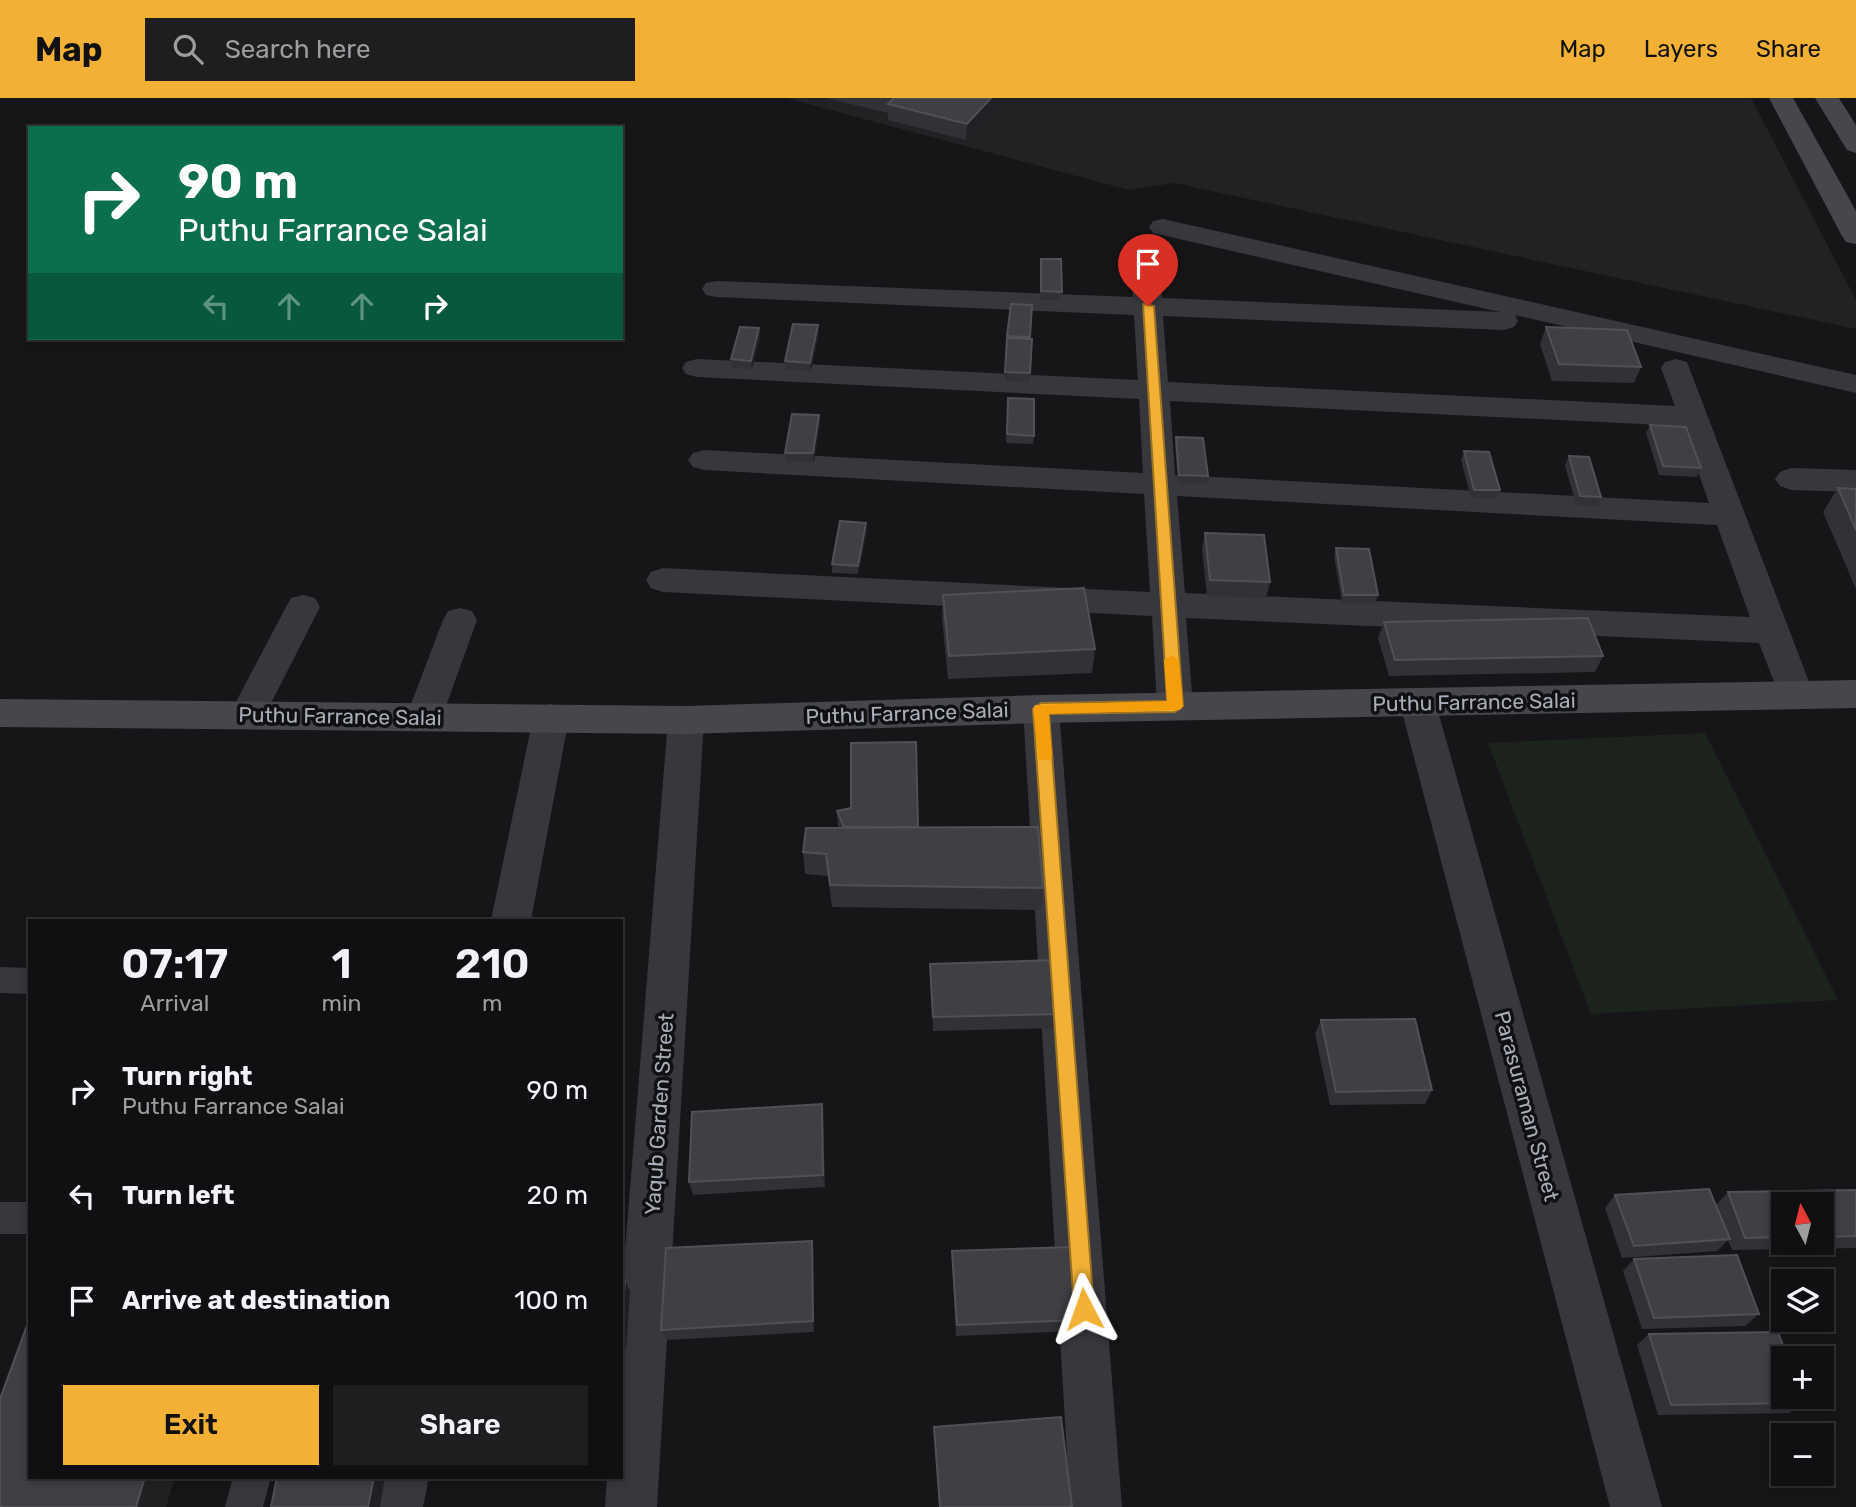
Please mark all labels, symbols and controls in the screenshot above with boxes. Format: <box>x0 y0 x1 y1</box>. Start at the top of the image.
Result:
search box <box>145 18 635 81</box>
text: Map <box>35 30 103 69</box>
icon: search <box>169 30 207 68</box>
text: Search here <box>225 34 370 65</box>
text: Map <box>1559 35 1606 63</box>
text: Layers <box>1644 35 1718 63</box>
text: Share <box>1756 35 1821 63</box>
text: 90 m <box>178 152 298 210</box>
icon: right <box>63 154 154 245</box>
text: Puthu Farrance Salai <box>178 211 488 249</box>
pin <box>1118 234 1178 306</box>
icon: arrive <box>1129 245 1167 283</box>
icon: left <box>197 287 235 325</box>
icon: ahead <box>270 287 308 325</box>
icon: ahead <box>343 287 381 325</box>
icon: right <box>416 287 454 325</box>
street label: Puthu Farrance Salai <box>1372 688 1576 716</box>
street label: Puthu Farrance Salai <box>805 697 1009 729</box>
street label: Puthu Farrance Salai <box>238 702 442 730</box>
text: 07:17 <box>121 939 228 989</box>
text: 1 <box>331 939 352 989</box>
text: 210 <box>455 939 530 989</box>
text: Arrival <box>140 989 209 1017</box>
text: min <box>322 989 362 1017</box>
text: m <box>482 989 502 1017</box>
street label: Parasuraman Street <box>1490 1008 1564 1204</box>
street label: Yaqub Garden Street <box>639 1012 679 1216</box>
text: Turn right <box>122 1061 252 1092</box>
icon: right <box>63 1072 101 1110</box>
text: 90 m <box>527 1075 588 1106</box>
text: Puthu Farrance Salai <box>122 1092 345 1120</box>
icon: left <box>63 1177 101 1215</box>
text: Turn left <box>122 1180 234 1211</box>
text: 20 m <box>527 1180 588 1211</box>
north arrow <box>1771 1192 1834 1255</box>
map controls <box>1771 1192 1834 1486</box>
button: layers <box>1771 1269 1834 1332</box>
position arrow <box>1047 1272 1121 1346</box>
icon: arrive <box>63 1282 101 1320</box>
text: Arrive at destination <box>122 1285 390 1316</box>
text: 100 m <box>514 1285 588 1316</box>
button: + <box>1771 1346 1834 1409</box>
button: Exit <box>63 1385 319 1465</box>
button: Share <box>333 1385 588 1465</box>
button: − <box>1771 1423 1834 1486</box>

